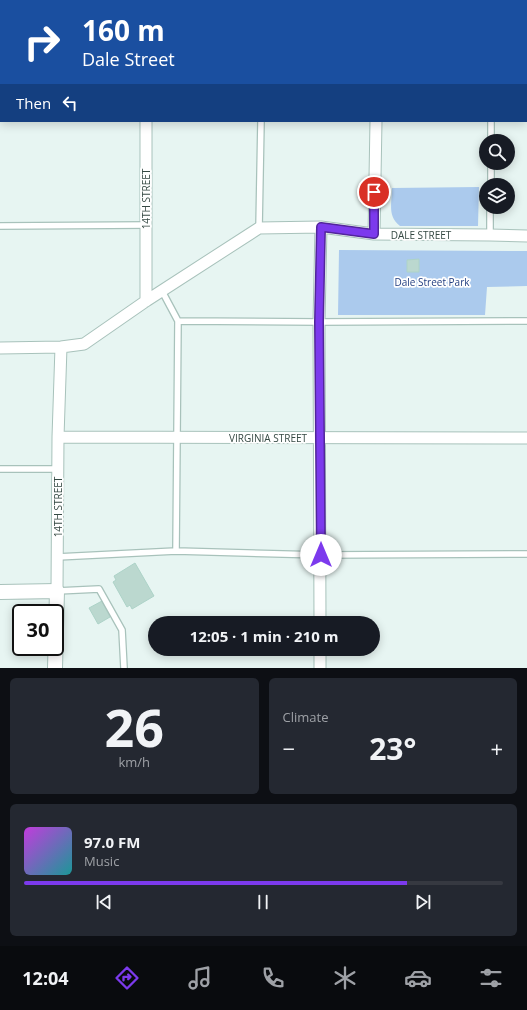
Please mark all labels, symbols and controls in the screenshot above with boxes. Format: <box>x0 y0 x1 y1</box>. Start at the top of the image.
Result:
text: 160 m <box>82 11 165 49</box>
icon: right <box>16 16 68 68</box>
text: Dale Street <box>82 47 175 71</box>
icon: left <box>59 92 81 114</box>
text: Then <box>16 93 51 113</box>
map controls <box>479 134 515 214</box>
button: search <box>479 134 515 170</box>
street label: 14TH STREET <box>139 168 153 229</box>
pin <box>357 175 391 209</box>
button: layers <box>479 178 515 214</box>
icon: arrive <box>363 181 385 203</box>
street label: DALE STREET <box>391 228 452 242</box>
park label: Dale Street Park <box>395 275 470 289</box>
street label: VIRGINIA STREET <box>229 431 307 445</box>
street label: 14TH STREET <box>51 476 65 537</box>
position arrow <box>300 534 342 576</box>
speed limit sign: 30 <box>12 604 64 656</box>
text: 12:05 · 1 min · 210 m <box>190 626 338 646</box>
text: 26 <box>105 691 164 762</box>
text: Climate <box>283 708 328 726</box>
text: 23° <box>369 728 416 769</box>
text: − <box>283 733 295 763</box>
text: + <box>490 733 503 763</box>
text: km/h <box>118 753 150 771</box>
text: 97.0 FM <box>84 832 140 852</box>
text: Music <box>84 852 119 870</box>
icon: previous <box>93 891 115 913</box>
icon: pause <box>252 891 274 913</box>
icon: next <box>412 891 434 913</box>
icon: directions <box>113 964 141 992</box>
icon: music <box>186 964 214 992</box>
icon: phone <box>259 964 287 992</box>
icon: climate <box>331 964 359 992</box>
icon: car <box>404 964 432 992</box>
icon: filters <box>477 964 505 992</box>
text: 12:04 <box>22 966 69 990</box>

